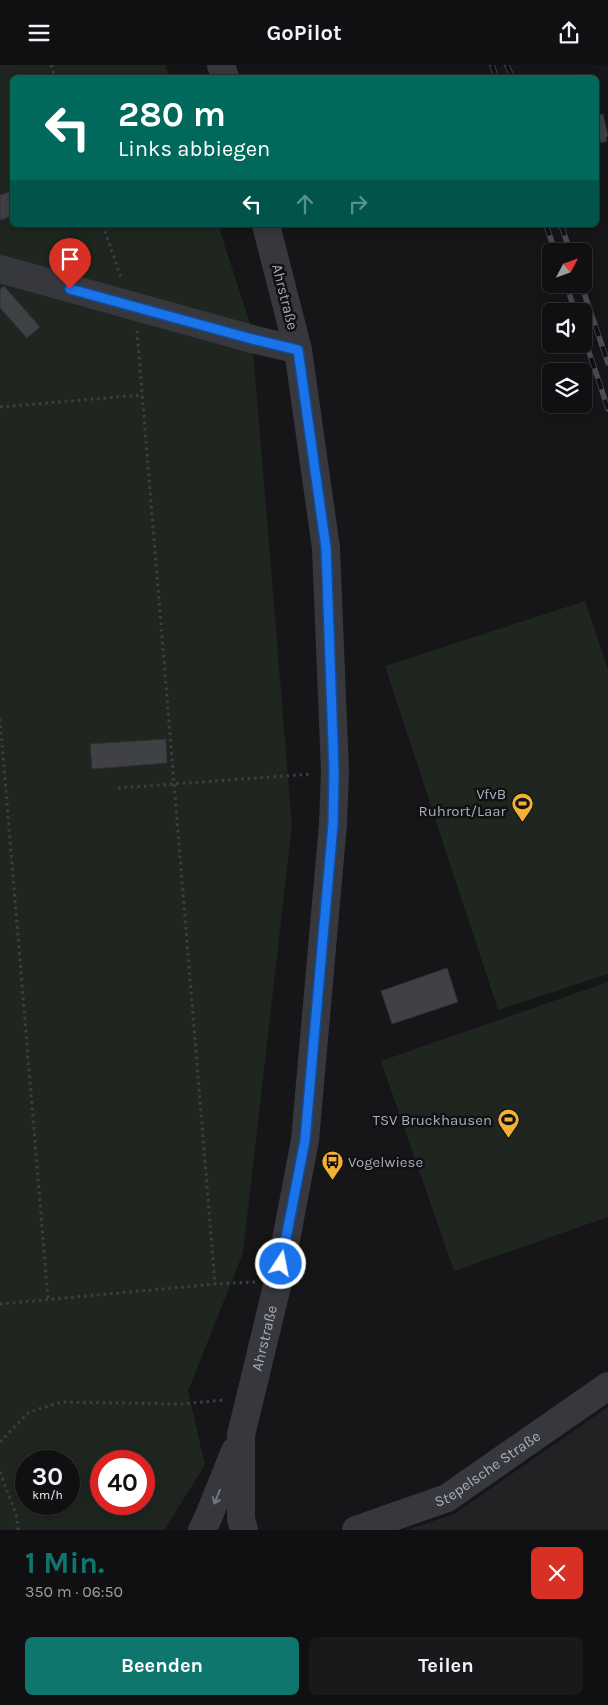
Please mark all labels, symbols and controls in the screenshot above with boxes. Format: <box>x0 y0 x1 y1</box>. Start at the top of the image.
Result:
icon: menu <box>25 19 53 47</box>
icon: share <box>555 19 583 47</box>
text: GoPilot <box>266 20 342 46</box>
text: 280 m <box>118 94 226 135</box>
icon: left <box>35 95 100 160</box>
text: Links abbiegen <box>118 136 270 162</box>
icon: left <box>238 190 266 218</box>
icon: ahead <box>291 190 319 218</box>
icon: right <box>344 190 372 218</box>
pin <box>49 238 91 289</box>
north arrow <box>542 243 592 293</box>
map controls <box>542 243 592 413</box>
icon: arrive <box>56 245 84 273</box>
street label: Ahrstraße <box>268 262 302 332</box>
button: sound <box>542 303 592 353</box>
button: layers <box>542 363 592 413</box>
place label: VfvB Ruhrort/Laar <box>419 785 507 820</box>
sports icon: VfvB Ruhrort/Laar <box>510 791 534 822</box>
sports icon: TSV Bruckhausen <box>496 1108 520 1139</box>
place label: TSV Bruckhausen <box>372 1111 492 1129</box>
bus stop icon: Vogelwiese <box>320 1150 344 1181</box>
place label: Vogelwiese <box>348 1153 423 1171</box>
position arrow <box>254 1237 306 1289</box>
street label: Ahrstraße <box>248 1303 281 1373</box>
street label: Stepelsche Straße <box>432 1427 544 1511</box>
speed limit sign: 40 <box>90 1450 155 1515</box>
text: 30 <box>32 1462 63 1491</box>
text: km/h <box>32 1488 63 1502</box>
one-way arrow <box>212 1489 221 1504</box>
text: 1 Min. <box>25 1545 105 1581</box>
button: close <box>531 1547 583 1599</box>
text: 350 m · 06:50 <box>25 1582 123 1601</box>
button: Beenden <box>25 1637 299 1695</box>
button: Teilen <box>309 1637 583 1695</box>

